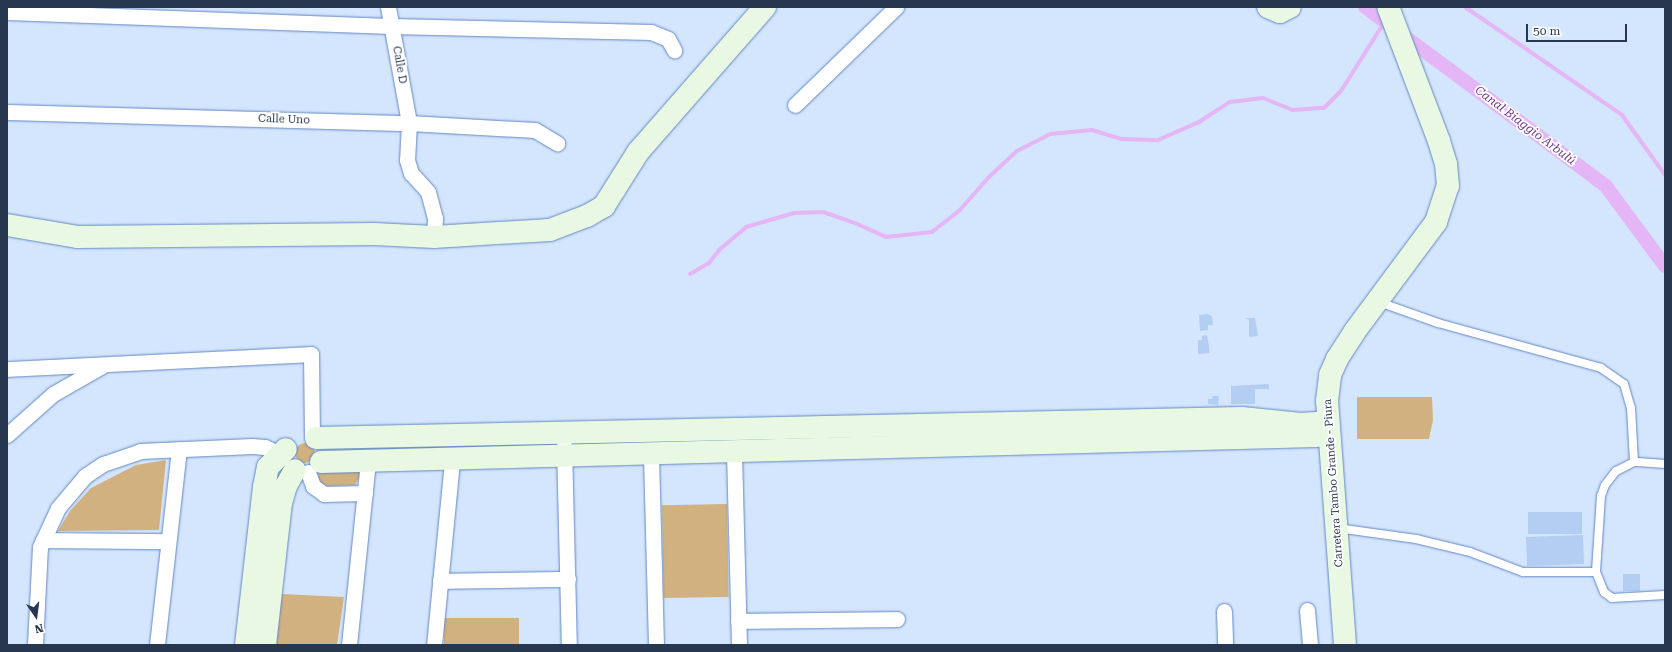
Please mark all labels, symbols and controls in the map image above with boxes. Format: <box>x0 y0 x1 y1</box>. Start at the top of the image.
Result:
scale bar <box>1528 16 1629 42</box>
text: 50 m <box>1533 24 1560 38</box>
street label: Calle D <box>389 45 409 85</box>
water label: Canal Biaggio Arbulú <box>1472 83 1578 169</box>
street label: Calle Uno <box>258 112 310 128</box>
street label: Carretera Tambo Grande - Piura <box>1322 398 1346 568</box>
north arrow <box>16 596 56 636</box>
text: N <box>33 621 45 635</box>

